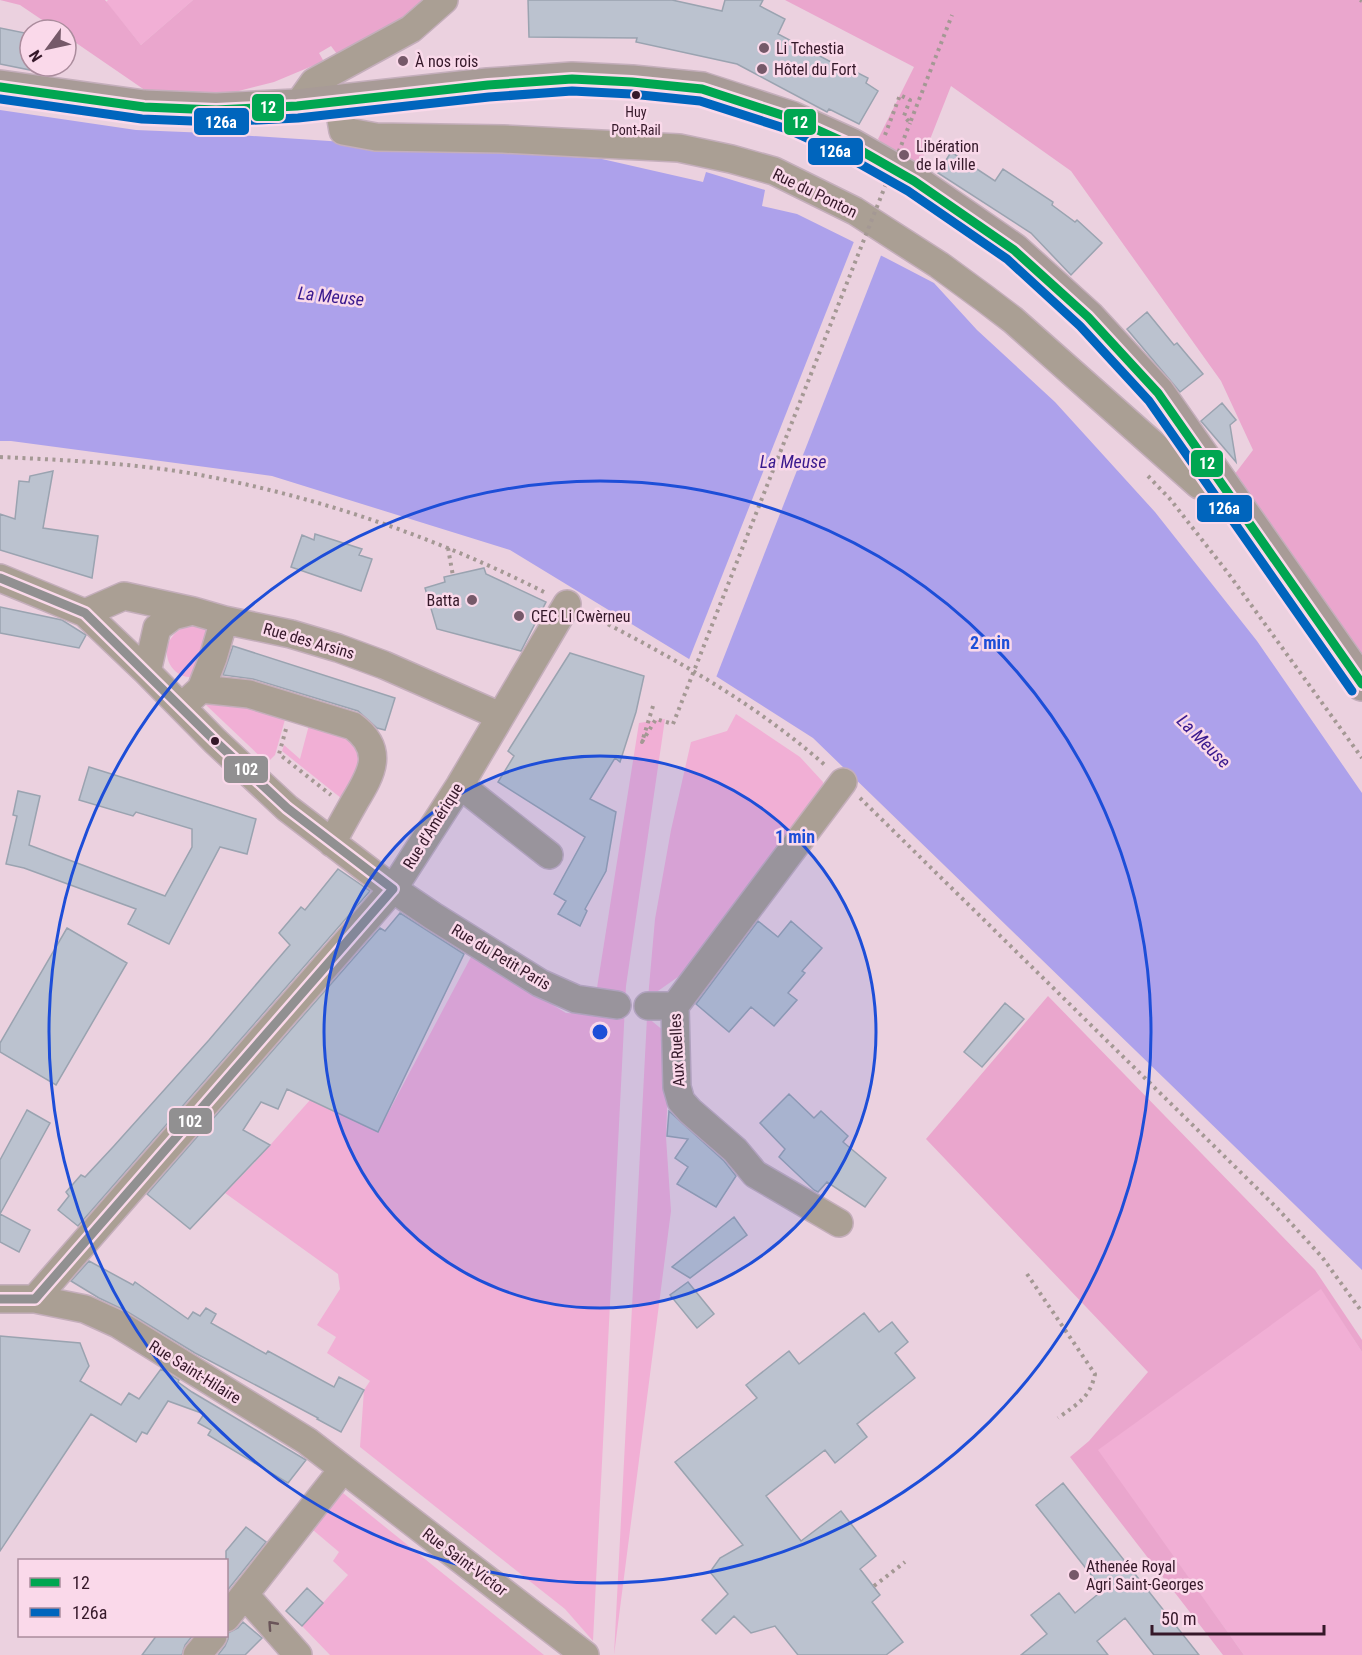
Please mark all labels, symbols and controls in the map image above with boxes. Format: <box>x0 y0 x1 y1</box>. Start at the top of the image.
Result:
north arrow <box>18 18 78 78</box>
place label: Li Tchestia <box>776 39 844 58</box>
marker: Li Tchestia <box>757 41 771 55</box>
text: N <box>25 47 46 65</box>
place label: À nos rois <box>415 52 478 71</box>
marker: À nos rois <box>396 54 410 68</box>
place label: Hôtel du Fort <box>774 60 857 79</box>
marker: Hôtel du Fort <box>755 62 769 76</box>
marker: Huy Pont-Rail <box>630 89 642 101</box>
line badge: 12 <box>251 93 285 122</box>
text: 12 <box>260 98 276 117</box>
place label: Huy Pont-Rail <box>611 104 661 138</box>
line badge: 126a <box>193 107 250 136</box>
line badge: 12 <box>783 108 817 136</box>
text: 126a <box>205 113 237 132</box>
text: 12 <box>792 113 808 132</box>
line badge: 126a <box>807 137 864 166</box>
place label: Libération de la ville <box>916 137 979 174</box>
text: 126a <box>819 142 851 161</box>
marker: Libération de la ville <box>897 148 911 162</box>
street label: Rue du Ponton <box>770 164 860 222</box>
water label: La Meuse <box>297 282 365 310</box>
line badge: 12 <box>1190 449 1224 478</box>
water label: La Meuse <box>760 451 826 472</box>
text: 12 <box>1199 454 1215 473</box>
line badge: 126a <box>1196 494 1253 523</box>
text: 126a <box>1208 499 1240 518</box>
place label: Batta <box>426 591 460 610</box>
marker: Batta <box>465 593 479 607</box>
place label: CEC Li Cwèrneu <box>531 607 631 626</box>
marker: CEC Li Cwèrneu <box>512 609 526 623</box>
street label: Rue des Arsins <box>261 619 357 663</box>
text: 2 min <box>970 632 1010 653</box>
water label: La Meuse <box>1173 710 1235 772</box>
unlabelled marker <box>209 735 221 747</box>
line badge: 102 <box>223 755 269 784</box>
text: 102 <box>234 760 258 779</box>
street label: Rue d'Amérique <box>399 780 467 872</box>
text: 1 min <box>775 826 815 847</box>
street label: Rue du Petit Paris <box>448 920 554 994</box>
street label: Aux Ruelles <box>666 1013 688 1087</box>
centre of rings <box>590 1022 610 1042</box>
line badge: 102 <box>168 1107 213 1135</box>
text: 102 <box>178 1112 202 1131</box>
street label: Rue Saint-Hilaire <box>146 1336 244 1408</box>
street label: Rue Saint-Victor <box>419 1524 511 1600</box>
place label: Athenée Royal Agri Saint-Georges <box>1086 1557 1204 1594</box>
legend <box>18 1559 228 1637</box>
marker: Athenée Royal Agri Saint-Georges <box>1067 1568 1081 1582</box>
text: 12 <box>72 1572 90 1593</box>
scale bar <box>1152 1598 1324 1636</box>
text: 126a <box>72 1602 107 1623</box>
text: 50 m <box>1161 1608 1196 1629</box>
one-way arrow <box>268 1621 279 1632</box>

